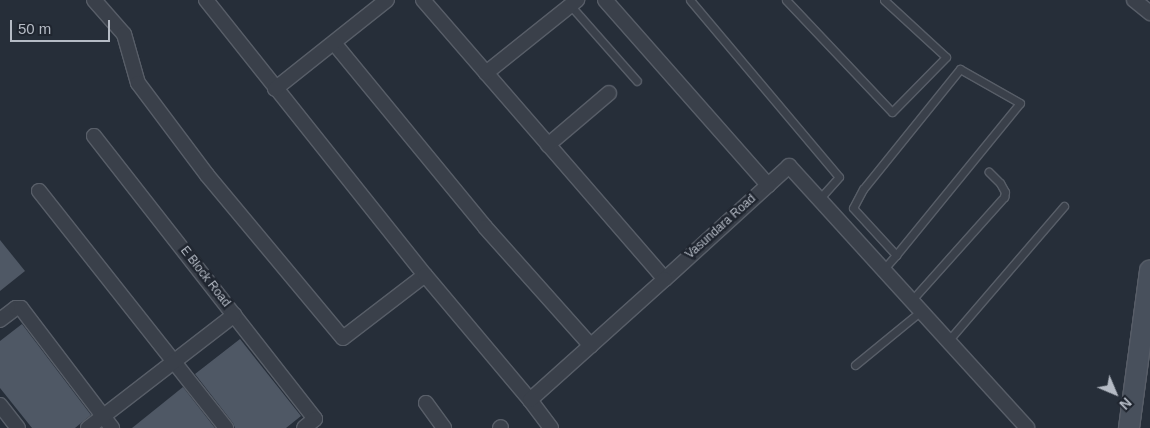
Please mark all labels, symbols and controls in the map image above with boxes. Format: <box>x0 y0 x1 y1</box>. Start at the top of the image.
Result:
scale bar <box>12 10 112 42</box>
text: 50 m <box>18 20 51 37</box>
street label: Vasundara Road <box>683 192 759 262</box>
street label: E Block Road <box>177 244 233 310</box>
north arrow <box>1090 368 1140 418</box>
text: N <box>1116 394 1135 413</box>

